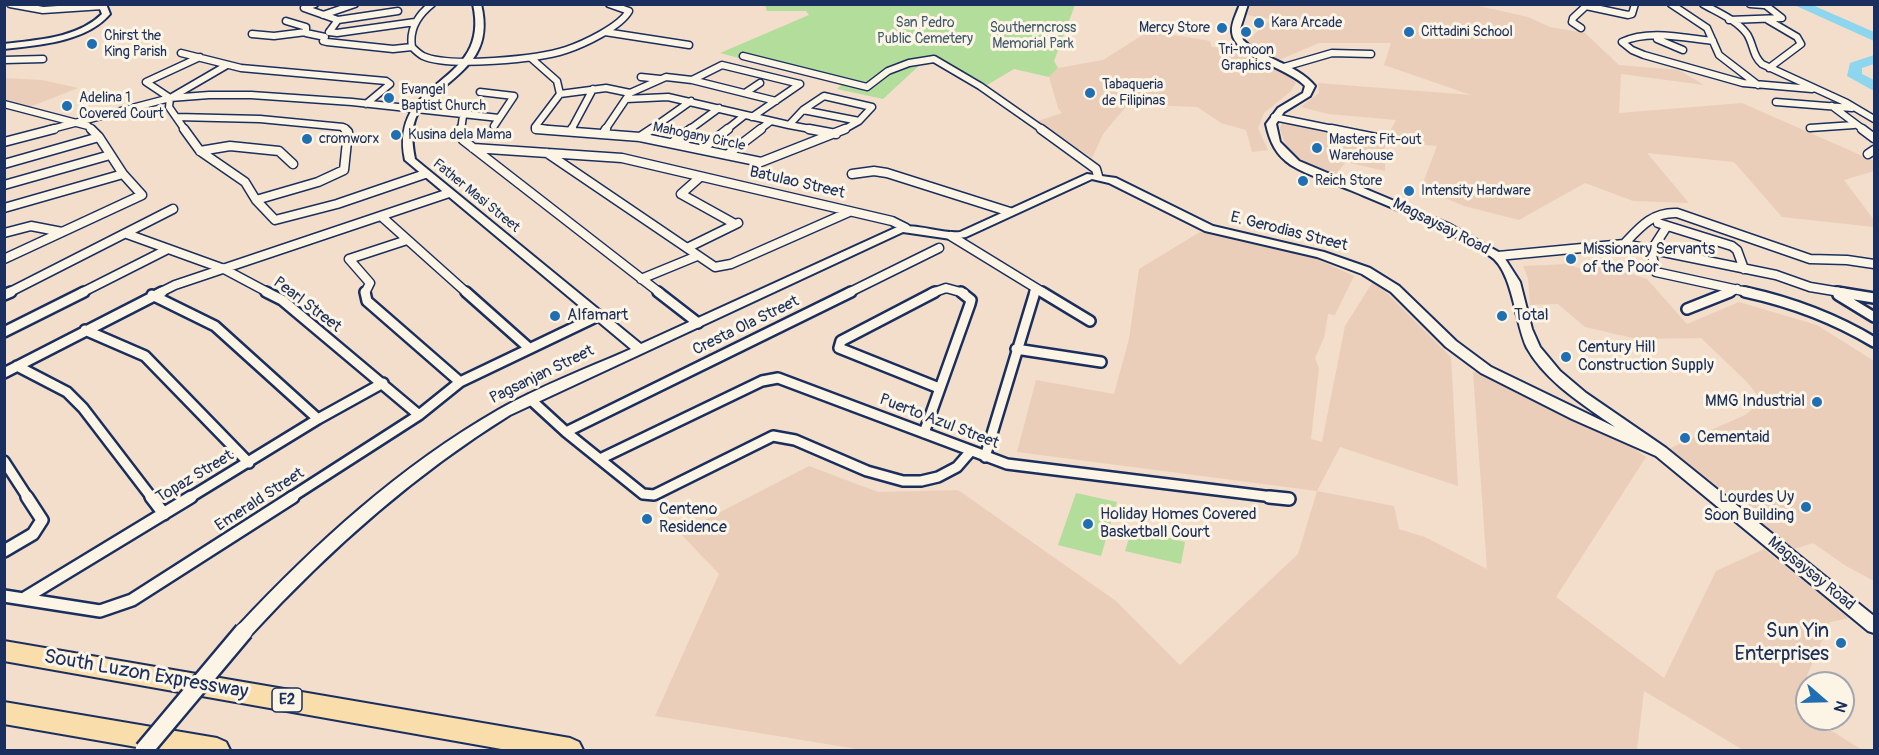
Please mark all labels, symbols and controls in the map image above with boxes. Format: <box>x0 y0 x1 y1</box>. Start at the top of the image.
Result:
park label: San Pedro Public Cemetery <box>877 15 973 48</box>
place label: Kara Arcade <box>1271 15 1342 31</box>
marker: Kara Arcade <box>1252 16 1266 30</box>
park label: Southerncross Memorial Park <box>990 20 1076 52</box>
place label: Mercy Store <box>1139 20 1210 36</box>
marker: Mercy Store <box>1215 21 1229 35</box>
place label: Cittadini School <box>1421 24 1513 40</box>
marker: Tri-moon Graphics <box>1239 25 1253 39</box>
marker: Cittadini School <box>1402 25 1416 39</box>
place label: Chirst the King Parish <box>104 28 167 60</box>
marker: Chirst the King Parish <box>85 37 99 51</box>
place label: Tri-moon Graphics <box>1218 42 1274 74</box>
place label: Tabaqueria de Filipinas <box>1102 77 1165 110</box>
place label: Evangel Baptist Church <box>401 82 486 114</box>
marker: Tabaqueria de Filipinas <box>1083 86 1097 100</box>
place label: Adelina 1 Covered Court <box>79 90 164 122</box>
marker: Evangel Baptist Church <box>382 91 396 105</box>
marker: Adelina 1 Covered Court <box>60 99 74 113</box>
street label: Mahogany Circle <box>651 119 747 155</box>
place label: Kusina dela Mama <box>408 127 512 143</box>
marker: Kusina dela Mama <box>389 128 403 142</box>
place label: cromworx <box>319 131 379 147</box>
marker: cromworx <box>300 132 314 146</box>
place label: Masters Fit-out Warehouse <box>1329 132 1421 164</box>
marker: Masters Fit-out Warehouse <box>1310 141 1324 155</box>
street label: Father Masi Street <box>429 156 523 236</box>
street label: Batulao Street <box>747 163 847 203</box>
place label: Reich Store <box>1315 173 1382 189</box>
marker: Reich Store <box>1296 174 1310 188</box>
place label: Intensity Hardware <box>1421 183 1531 199</box>
marker: Intensity Hardware <box>1402 184 1416 198</box>
street label: Magsaysay Road <box>1389 194 1493 260</box>
street label: E. Gerodias Street <box>1228 208 1350 256</box>
place label: Missionary Servants of the Poor <box>1583 240 1715 278</box>
marker: Missionary Servants of the Poor <box>1564 252 1578 266</box>
street label: Pearl Street <box>269 273 345 337</box>
street label: Cresta Ola Street <box>690 292 802 360</box>
place label: Alfamart <box>567 306 628 326</box>
place label: Total <box>1514 306 1548 326</box>
marker: Alfamart <box>548 309 562 323</box>
marker: Total <box>1495 309 1509 323</box>
place label: Century Hill Construction Supply <box>1578 338 1714 376</box>
street label: Pagsanjan Street <box>487 342 597 408</box>
marker: Century Hill Construction Supply <box>1559 350 1573 364</box>
street label: Puerto Azul Street <box>877 390 1001 454</box>
place label: MMG Industrial <box>1705 392 1805 412</box>
marker: MMG Industrial <box>1810 395 1824 409</box>
place label: Cementaid <box>1697 428 1770 448</box>
marker: Cementaid <box>1678 431 1692 445</box>
street label: Topaz Street <box>153 446 237 508</box>
street label: Emerald Street <box>212 464 308 536</box>
place label: Lourdes Uy Soon Building <box>1704 488 1794 526</box>
place label: Centeno Residence <box>659 500 727 538</box>
marker: Lourdes Uy Soon Building <box>1799 500 1813 514</box>
place label: Holiday Homes Covered Basketball Court <box>1100 505 1257 543</box>
marker: Centeno Residence <box>640 512 654 526</box>
marker: Holiday Homes Covered Basketball Court <box>1081 517 1095 531</box>
street label: Magsaysay Road <box>1764 533 1858 615</box>
place label: Sun Yin Enterprises <box>1735 620 1829 667</box>
marker: Sun Yin Enterprises <box>1834 636 1848 650</box>
street label: South Luzon Expressway <box>42 645 250 705</box>
north arrow <box>1795 671 1855 731</box>
road number: E2 <box>272 688 302 712</box>
text: N <box>1829 698 1851 715</box>

